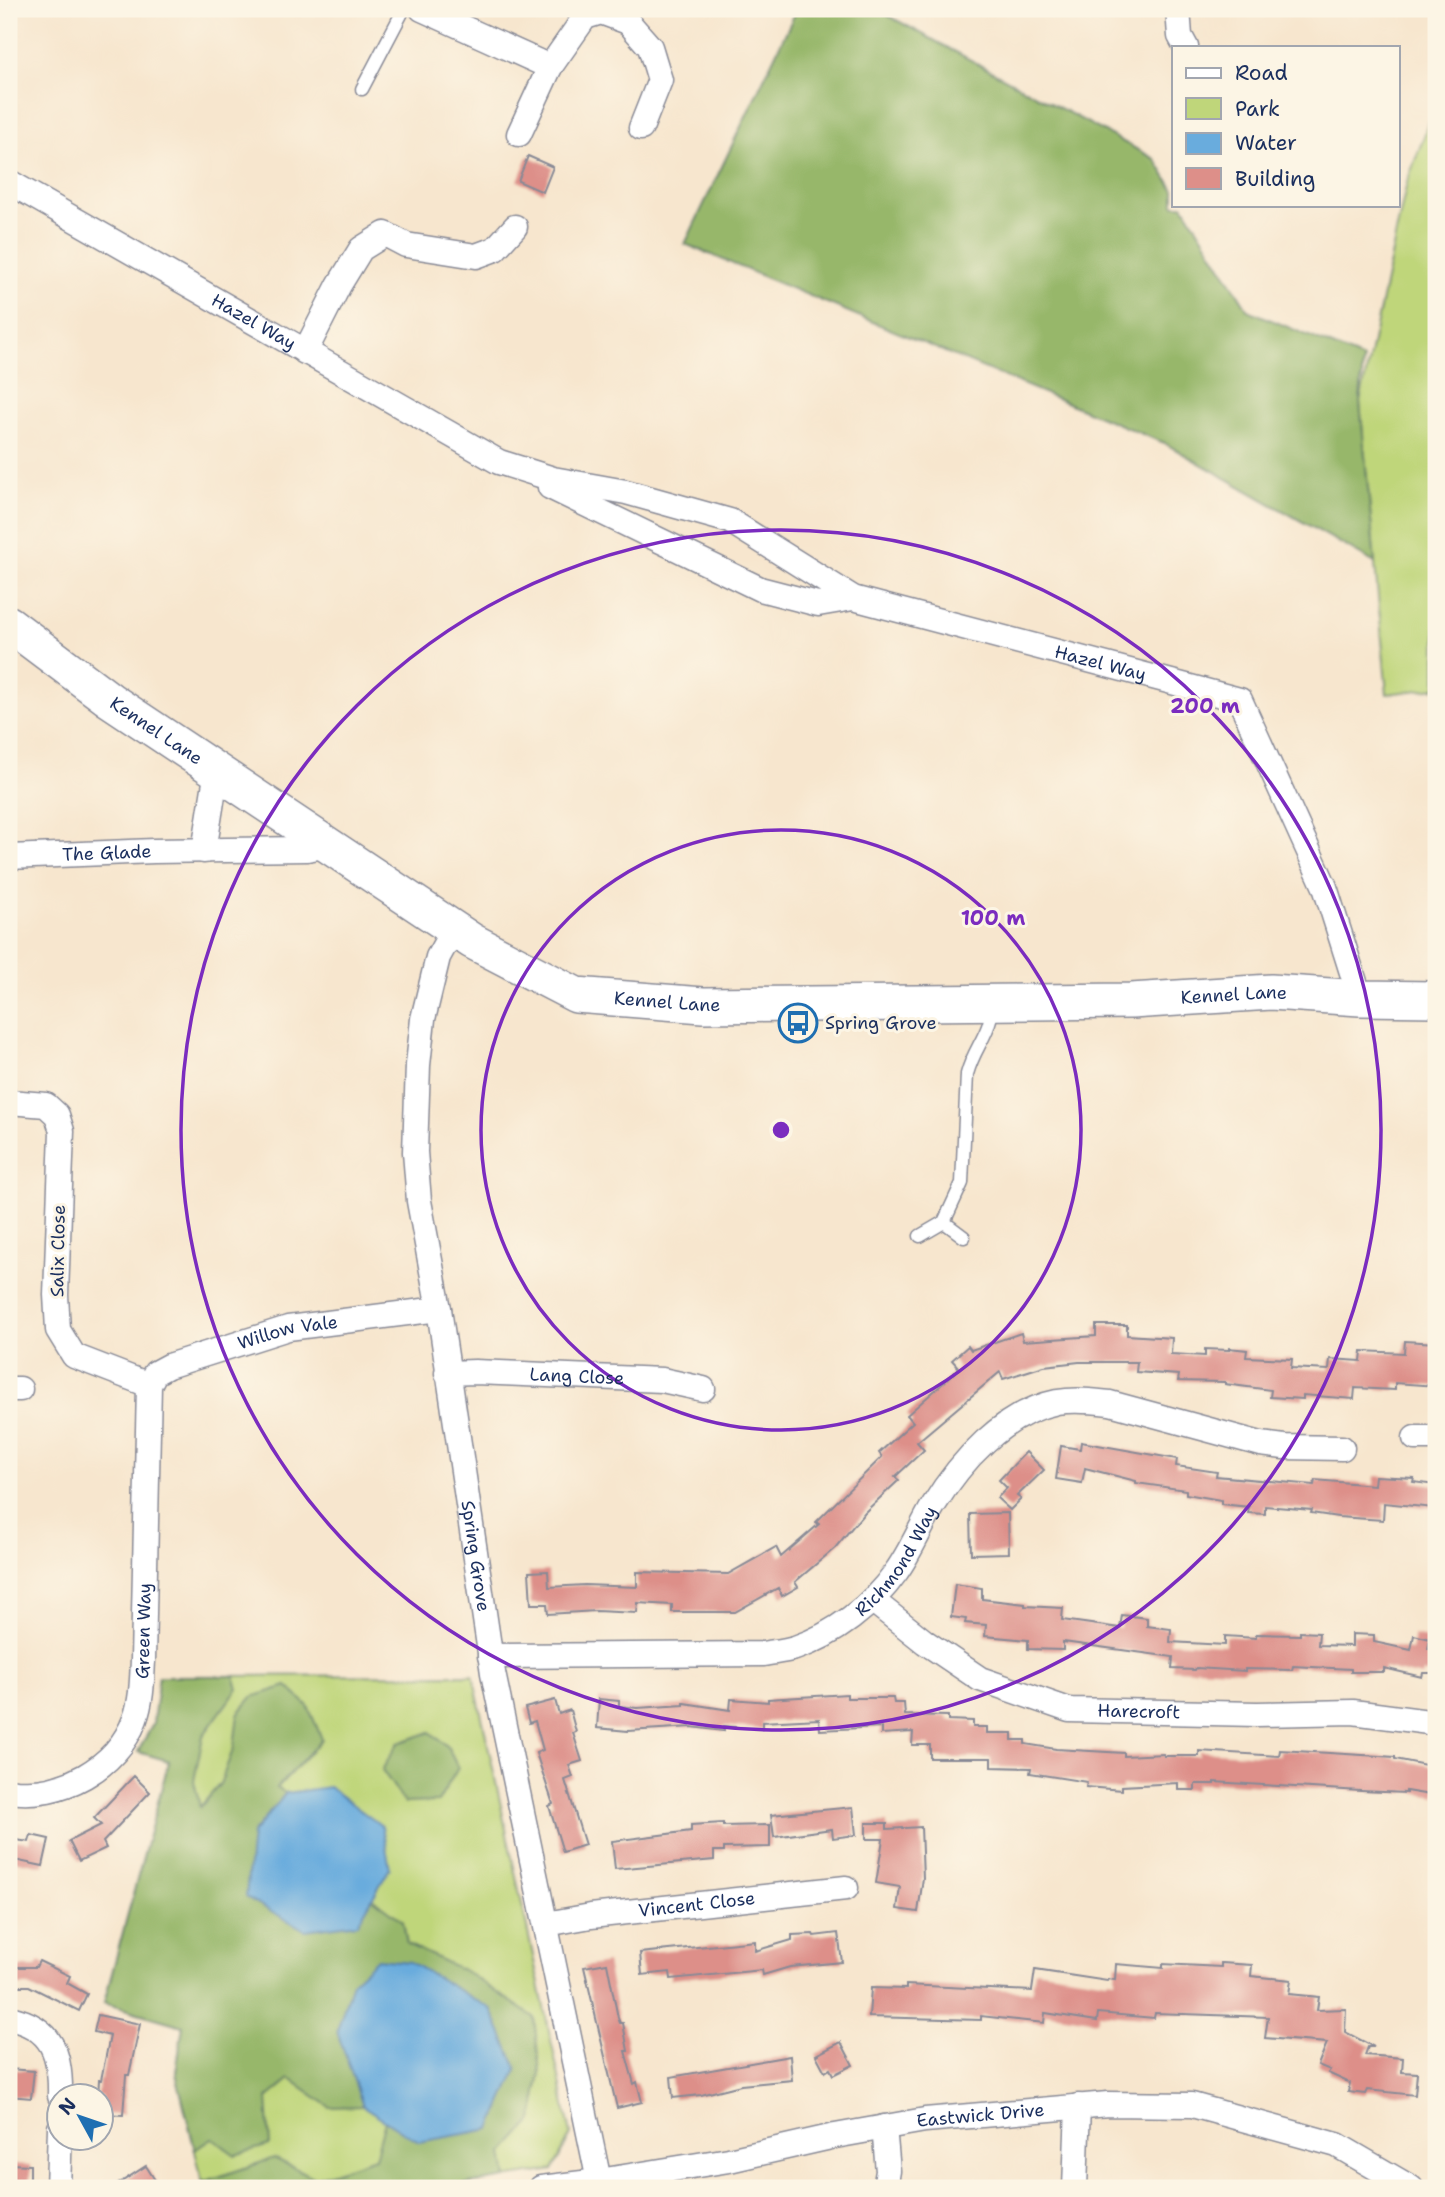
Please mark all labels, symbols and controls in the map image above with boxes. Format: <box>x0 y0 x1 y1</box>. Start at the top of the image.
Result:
legend <box>1172 46 1400 206</box>
text: Road <box>1235 59 1288 87</box>
text: Park <box>1235 95 1280 123</box>
text: Water <box>1235 129 1297 157</box>
text: Building <box>1235 165 1315 193</box>
street label: Hazel Way <box>207 288 301 356</box>
street label: Hazel Way <box>1052 640 1149 687</box>
street label: Kennel Lane <box>105 691 207 770</box>
text: 200 m <box>1170 692 1240 720</box>
street label: The Glade <box>62 839 152 867</box>
text: 100 m <box>961 904 1025 932</box>
street label: Kennel Lane <box>1180 980 1288 1010</box>
street label: Kennel Lane <box>613 986 721 1017</box>
bus stop icon: Spring Grove <box>777 1002 819 1044</box>
place label: Spring Grove <box>825 1011 937 1035</box>
centre of rings <box>769 1118 793 1142</box>
street label: Salix Close <box>45 1205 71 1297</box>
street label: Willow Vale <box>234 1310 339 1355</box>
street label: Lang Close <box>529 1362 625 1390</box>
street label: Spring Grove <box>456 1499 496 1613</box>
street label: Richmond Way <box>850 1502 943 1622</box>
street label: Green Way <box>130 1583 157 1679</box>
street label: Harecroft <box>1097 1699 1181 1724</box>
street label: Vincent Close <box>637 1886 756 1923</box>
north arrow <box>46 2082 116 2152</box>
text: N <box>53 2093 82 2120</box>
street label: Eastwick Drive <box>915 2098 1046 2133</box>

